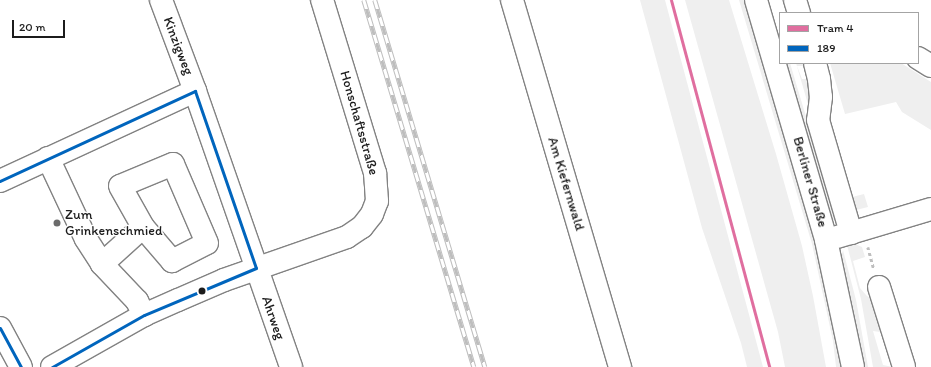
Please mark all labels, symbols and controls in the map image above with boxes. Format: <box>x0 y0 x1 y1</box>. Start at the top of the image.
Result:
scale bar <box>14 12 67 38</box>
legend <box>779 12 919 64</box>
street label: Kinzigweg <box>159 15 197 77</box>
text: 20 m <box>19 20 46 34</box>
text: Tram 4 <box>817 21 853 35</box>
text: 189 <box>817 41 835 55</box>
street label: Honschaftsstraße <box>336 69 382 177</box>
street label: Am Kiefernwald <box>544 135 588 233</box>
street label: Berliner Straße <box>789 135 831 229</box>
place label: Zum Grinkenschmied <box>65 207 163 240</box>
marker: Zum Grinkenschmied <box>52 218 62 228</box>
unlabelled marker <box>197 286 207 296</box>
street label: Ahrweg <box>258 294 288 342</box>

